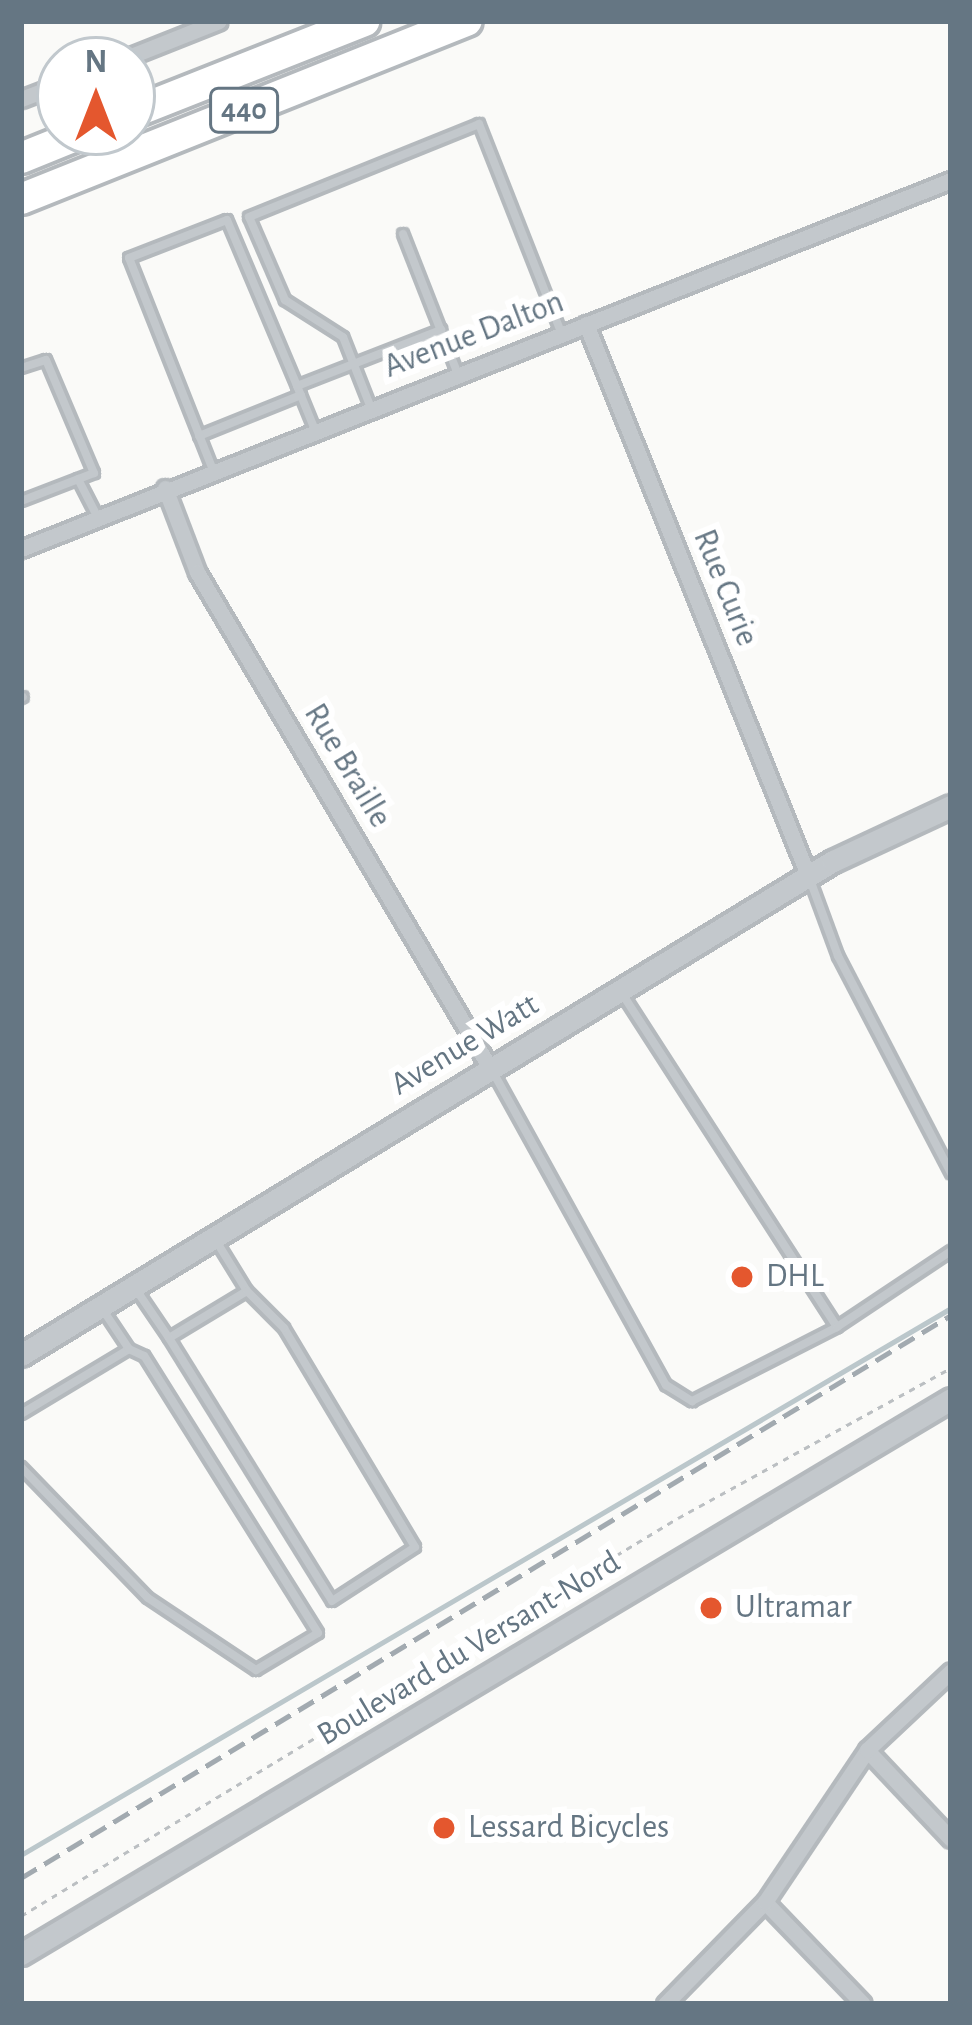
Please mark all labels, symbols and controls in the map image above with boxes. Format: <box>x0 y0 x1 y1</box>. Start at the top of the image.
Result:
north arrow <box>36 36 156 156</box>
text: N <box>85 46 107 79</box>
road number: 440 <box>208 86 280 134</box>
street label: Avenue Dalton <box>379 283 569 387</box>
street label: Rue Curie <box>684 524 766 652</box>
street label: Rue Braille <box>295 697 399 835</box>
street label: Avenue Watt <box>384 985 546 1105</box>
place label: DHL <box>766 1257 824 1297</box>
marker: DHL <box>729 1264 755 1290</box>
street label: Boulevard du Versant-Nord <box>310 1543 628 1755</box>
place label: Ultramar <box>735 1588 852 1628</box>
marker: Ultramar <box>698 1595 724 1621</box>
place label: Lessard Bicycles <box>468 1808 669 1848</box>
marker: Lessard Bicycles <box>431 1815 457 1841</box>

